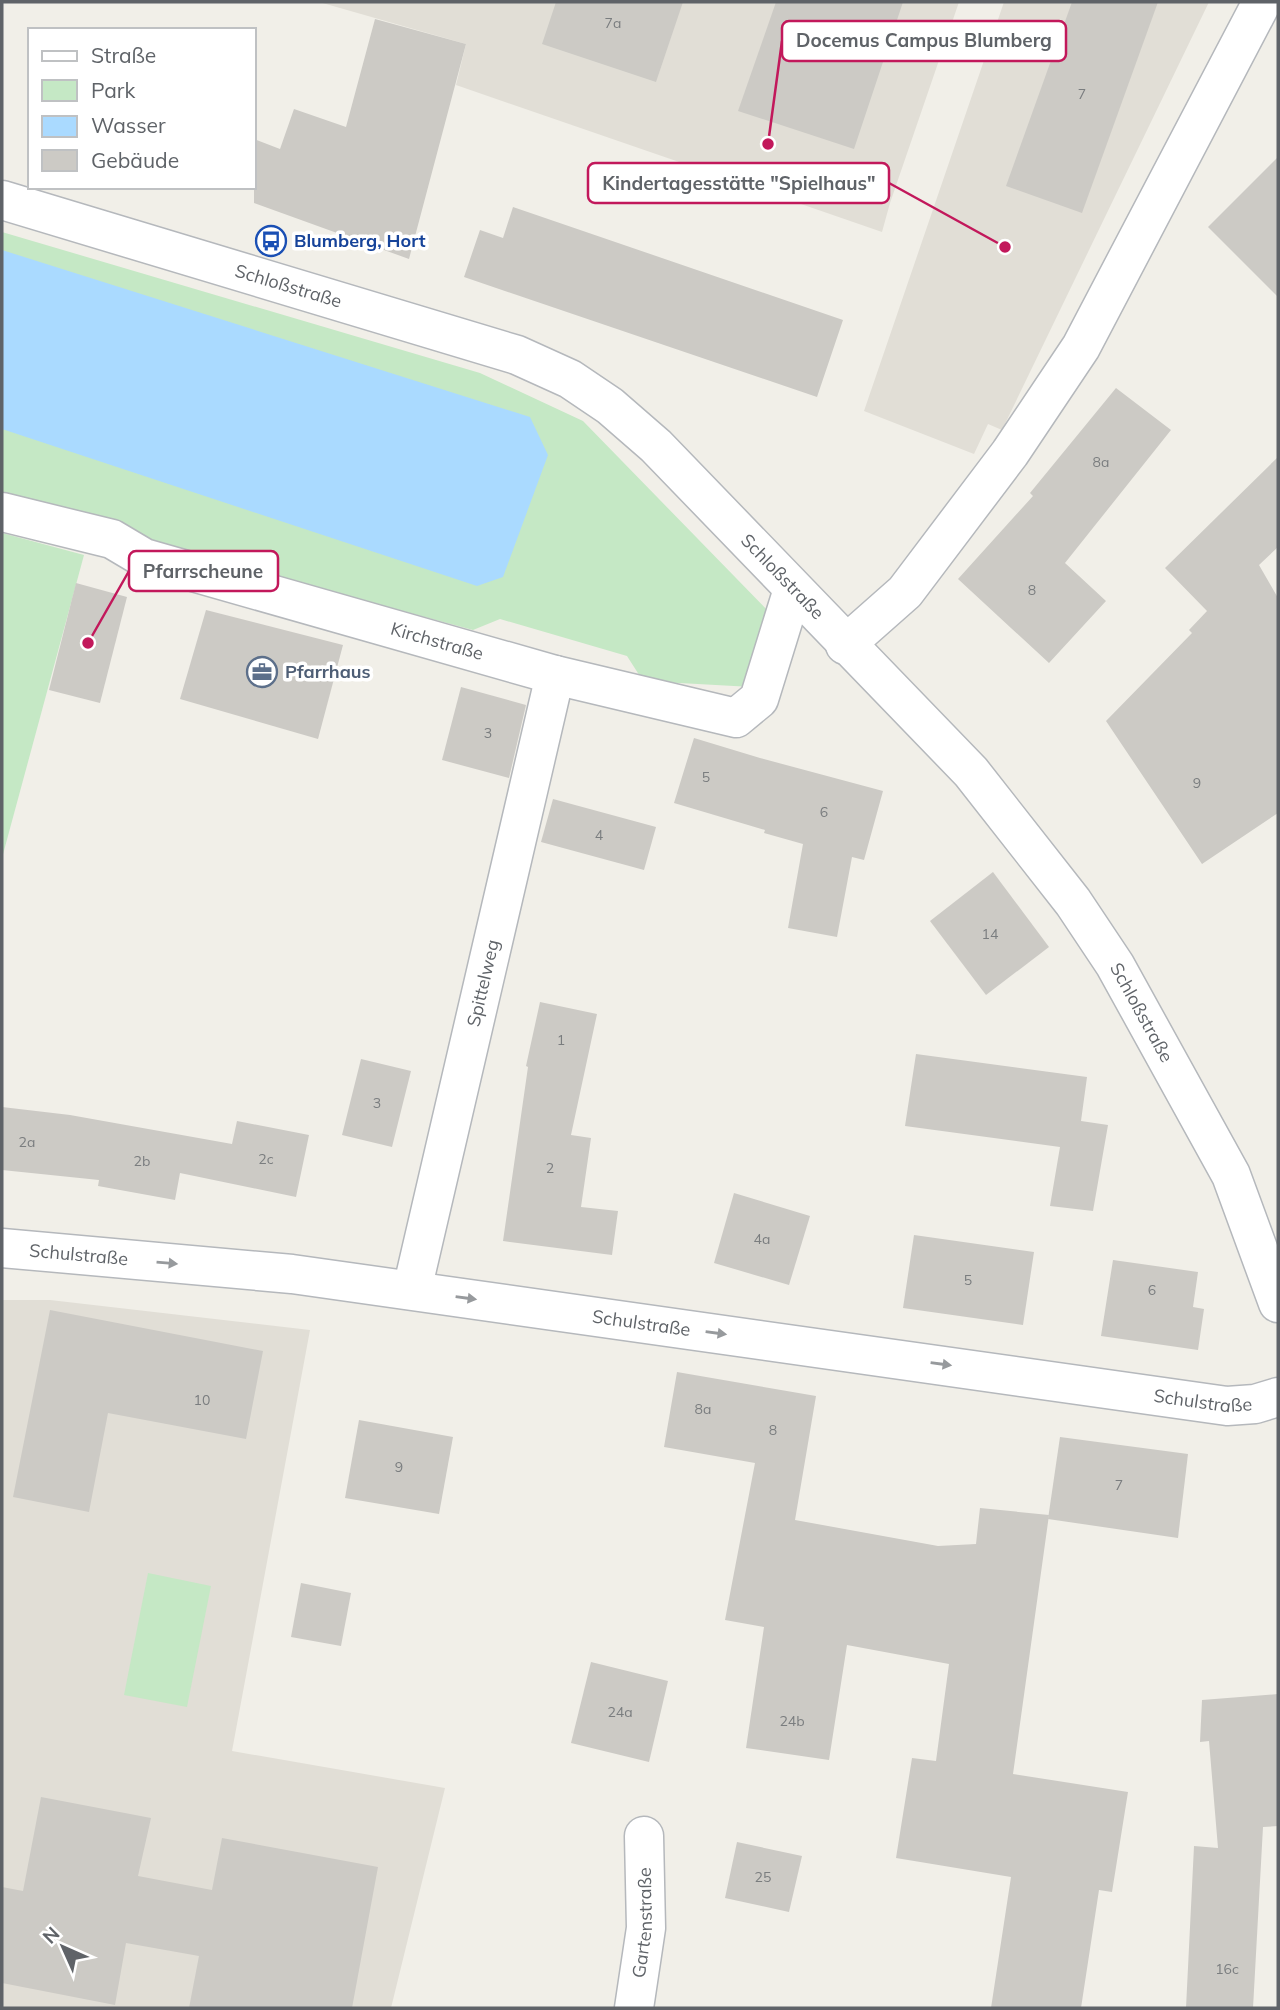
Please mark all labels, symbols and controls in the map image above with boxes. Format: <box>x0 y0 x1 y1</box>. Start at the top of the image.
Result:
house number: 7a <box>605 14 621 32</box>
callout: Docemus Campus Blumberg <box>782 21 1066 61</box>
legend <box>28 28 256 189</box>
text: Docemus Campus Blumberg <box>796 28 1052 52</box>
text: Straße <box>91 42 156 68</box>
text: Park <box>91 77 135 103</box>
house number: 7 <box>1078 85 1086 103</box>
text: Wasser <box>91 112 166 138</box>
text: Gebäude <box>91 147 179 173</box>
callout: Kindertagesstätte "Spielhaus" <box>588 163 889 203</box>
text: Kindertagesstätte "Spielhaus" <box>602 171 876 195</box>
bus stop icon: Blumberg, Hort <box>254 224 288 258</box>
place label: Blumberg, Hort <box>294 229 426 252</box>
street label: Schloßstraße <box>232 259 345 313</box>
house number: 8a <box>1093 453 1109 471</box>
street label: Schloßstraße <box>736 529 829 624</box>
callout: Pfarrscheune <box>129 551 278 591</box>
text: Pfarrscheune <box>143 559 263 583</box>
house number: 8 <box>1028 581 1036 599</box>
street label: Kirchstraße <box>388 617 486 665</box>
office icon: Pfarrhaus <box>245 655 279 689</box>
place label: Pfarrhaus <box>285 660 371 683</box>
house number: 3 <box>484 724 492 742</box>
house number: 5 <box>702 768 710 786</box>
house number: 9 <box>1193 774 1201 792</box>
house number: 6 <box>820 803 828 821</box>
house number: 4 <box>595 826 604 844</box>
house number: 14 <box>982 925 999 943</box>
street label: Spittelweg <box>462 937 504 1029</box>
street label: Schloßstraße <box>1105 959 1179 1066</box>
house number: 1 <box>557 1031 565 1049</box>
house number: 3 <box>373 1094 381 1112</box>
house number: 2a <box>19 1133 35 1151</box>
house number: 2c <box>258 1150 274 1168</box>
house number: 2b <box>134 1152 150 1170</box>
house number: 2 <box>546 1159 554 1177</box>
house number: 4a <box>754 1230 770 1248</box>
street label: Schulstraße <box>28 1239 129 1270</box>
one-way arrow <box>157 1258 179 1269</box>
house number: 5 <box>964 1271 972 1289</box>
house number: 6 <box>1148 1281 1156 1299</box>
one-way arrow <box>455 1292 477 1303</box>
street label: Schulstraße <box>591 1305 692 1341</box>
one-way arrow <box>705 1327 727 1338</box>
one-way arrow <box>930 1359 952 1370</box>
street label: Schulstraße <box>1152 1384 1253 1417</box>
house number: 10 <box>194 1391 210 1409</box>
house number: 8a <box>695 1400 711 1418</box>
house number: 8 <box>769 1421 777 1439</box>
house number: 9 <box>395 1458 403 1476</box>
house number: 7 <box>1115 1476 1123 1494</box>
house number: 24a <box>607 1703 633 1721</box>
house number: 24b <box>779 1712 805 1730</box>
street label: Gartenstraße <box>627 1867 657 1980</box>
house number: 25 <box>755 1868 771 1886</box>
north arrow <box>28 1912 98 1982</box>
text: N <box>37 1921 65 1949</box>
house number: 16c <box>1215 1960 1239 1978</box>

